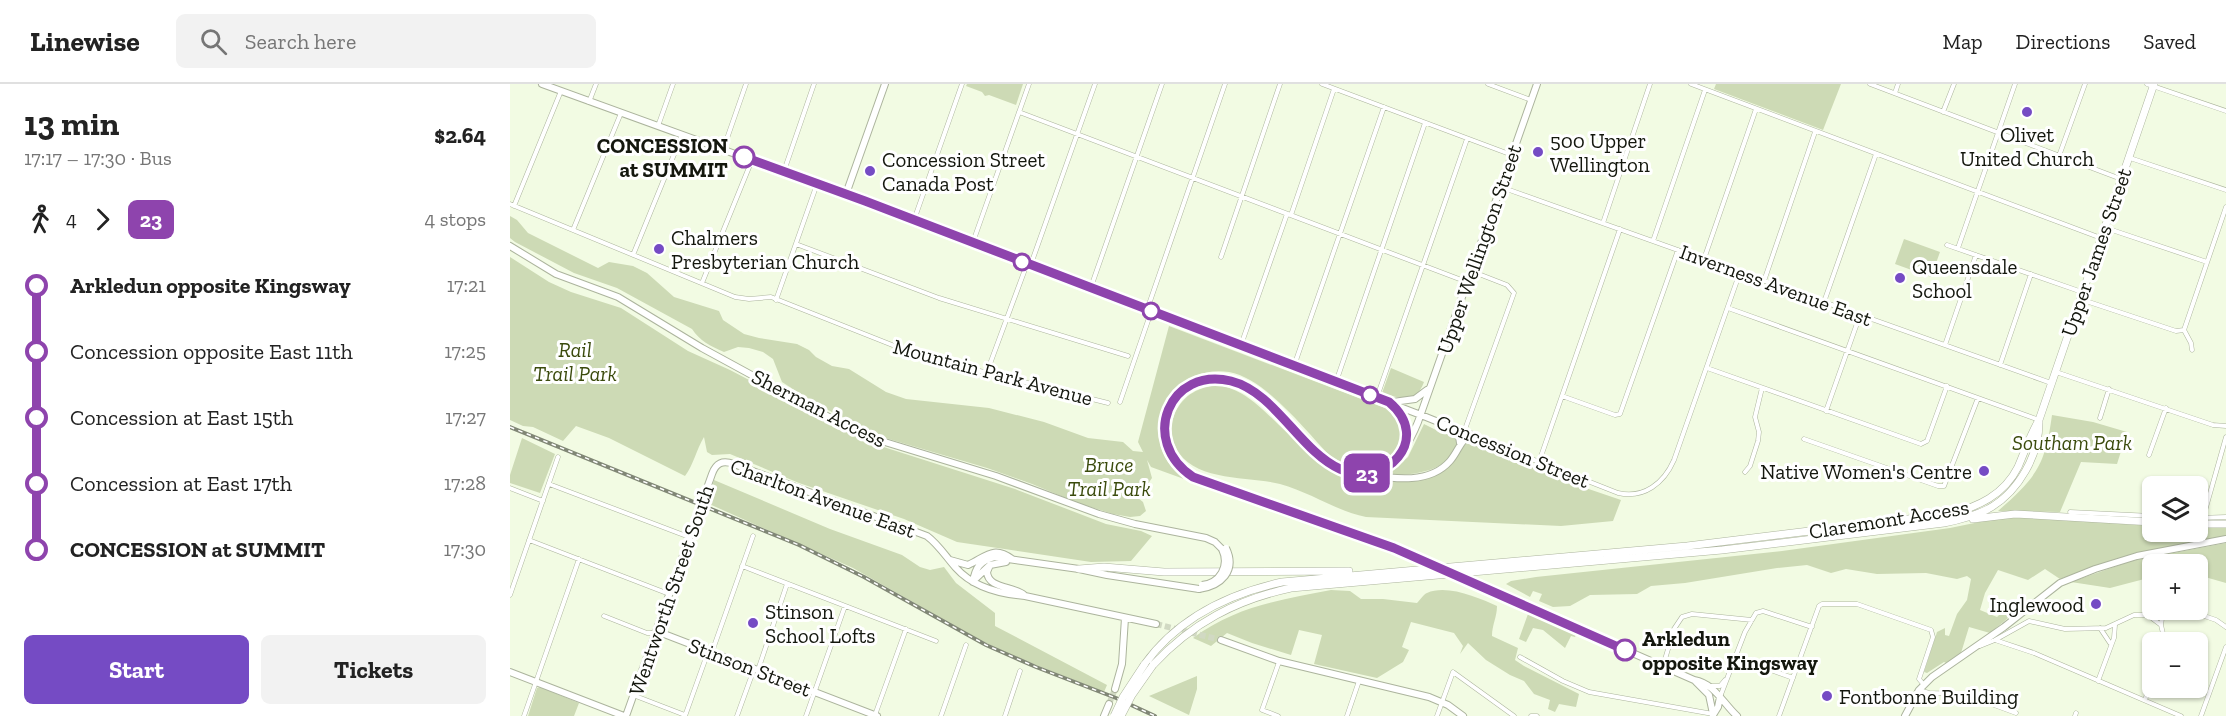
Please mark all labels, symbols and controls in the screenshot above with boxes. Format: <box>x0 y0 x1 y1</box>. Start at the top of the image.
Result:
search box <box>176 14 596 68</box>
text: Linewise <box>30 25 140 58</box>
icon: search <box>197 25 230 58</box>
text: Search here <box>245 28 356 55</box>
text: Map <box>1943 29 1983 54</box>
text: Directions <box>2016 29 2110 54</box>
text: Saved <box>2143 29 2196 54</box>
text: 13 min <box>24 104 119 143</box>
marker: Olivet United Church <box>2020 105 2034 119</box>
text: $2.64 <box>434 122 486 149</box>
place label: Olivet United Church <box>1960 122 2094 171</box>
place label: 500 Upper Wellington <box>1550 128 1650 177</box>
place label: CONCESSION at SUMMIT <box>597 133 728 182</box>
street label: Upper Wellington Street <box>1431 141 1527 357</box>
marker: 500 Upper Wellington <box>1531 145 1545 159</box>
text: 17:17 – 17:30 · Bus <box>24 146 172 170</box>
marker: CONCESSION at SUMMIT <box>733 146 755 168</box>
place label: Concession Street Canada Post <box>882 147 1045 196</box>
marker: Concession Street Canada Post <box>863 164 877 178</box>
street label: Upper James Street <box>2055 164 2137 340</box>
icon: walk <box>24 203 57 236</box>
icon: forward <box>86 203 119 236</box>
text: 4 <box>66 207 77 231</box>
text: 23 <box>140 207 162 232</box>
text: 4 stops <box>424 207 486 231</box>
place label: Chalmers Presbyterian Church <box>671 225 859 274</box>
street label: Inverness Avenue East <box>1677 239 1876 331</box>
marker: Chalmers Presbyterian Church <box>652 242 666 256</box>
unlabelled marker <box>1013 253 1031 271</box>
place label: Queensdale School <box>1912 254 2017 303</box>
marker: Queensdale School <box>1893 271 1907 285</box>
text: Arkledun opposite Kingsway <box>70 272 351 299</box>
text: 17:21 <box>447 273 486 297</box>
unlabelled marker <box>1142 302 1160 320</box>
street label: Mountain Park Avenue <box>890 333 1096 411</box>
park label: Rail Trail Park <box>533 337 617 386</box>
text: Concession opposite East 11th <box>70 338 353 365</box>
text: 17:25 <box>444 339 486 363</box>
street label: Sherman Access <box>748 363 890 453</box>
unlabelled marker <box>1361 386 1379 404</box>
text: Concession at East 15th <box>70 404 293 431</box>
text: 17:27 <box>445 405 486 429</box>
street label: Concession Street <box>1433 409 1593 493</box>
park label: Southam Park <box>2012 430 2132 455</box>
park label: Bruce Trail Park <box>1067 452 1151 501</box>
street label: Charlton Avenue East <box>727 453 919 543</box>
line badge: 23 <box>1340 454 1394 492</box>
place label: Native Women's Centre <box>1760 459 1972 484</box>
text: 23 <box>1356 461 1378 486</box>
marker: Native Women's Centre <box>1977 464 1991 478</box>
text: Concession at East 17th <box>70 470 292 497</box>
text: 17:28 <box>444 471 486 495</box>
map controls <box>2142 476 2208 698</box>
button: layers <box>2142 476 2208 542</box>
street label: Wentworth Street South <box>623 481 719 699</box>
street label: Claremont Access <box>1807 494 1971 544</box>
text: CONCESSION at SUMMIT <box>70 536 325 563</box>
text: 17:30 <box>443 537 486 561</box>
button: + <box>2142 554 2208 620</box>
place label: Inglewood <box>1990 592 2084 617</box>
marker: Inglewood <box>2089 597 2103 611</box>
place label: Stinson School Lofts <box>765 599 875 648</box>
marker: Stinson School Lofts <box>746 616 760 630</box>
place label: Arkledun opposite Kingsway <box>1642 626 1818 675</box>
street label: Stinson Street <box>685 632 815 702</box>
button: − <box>2142 632 2208 698</box>
button: Start <box>24 635 249 704</box>
button: Tickets <box>261 635 486 704</box>
marker: Arkledun opposite Kingsway <box>1614 639 1636 661</box>
place label: Fontbonne Building <box>1839 684 2019 709</box>
marker: Fontbonne Building <box>1820 689 1834 703</box>

